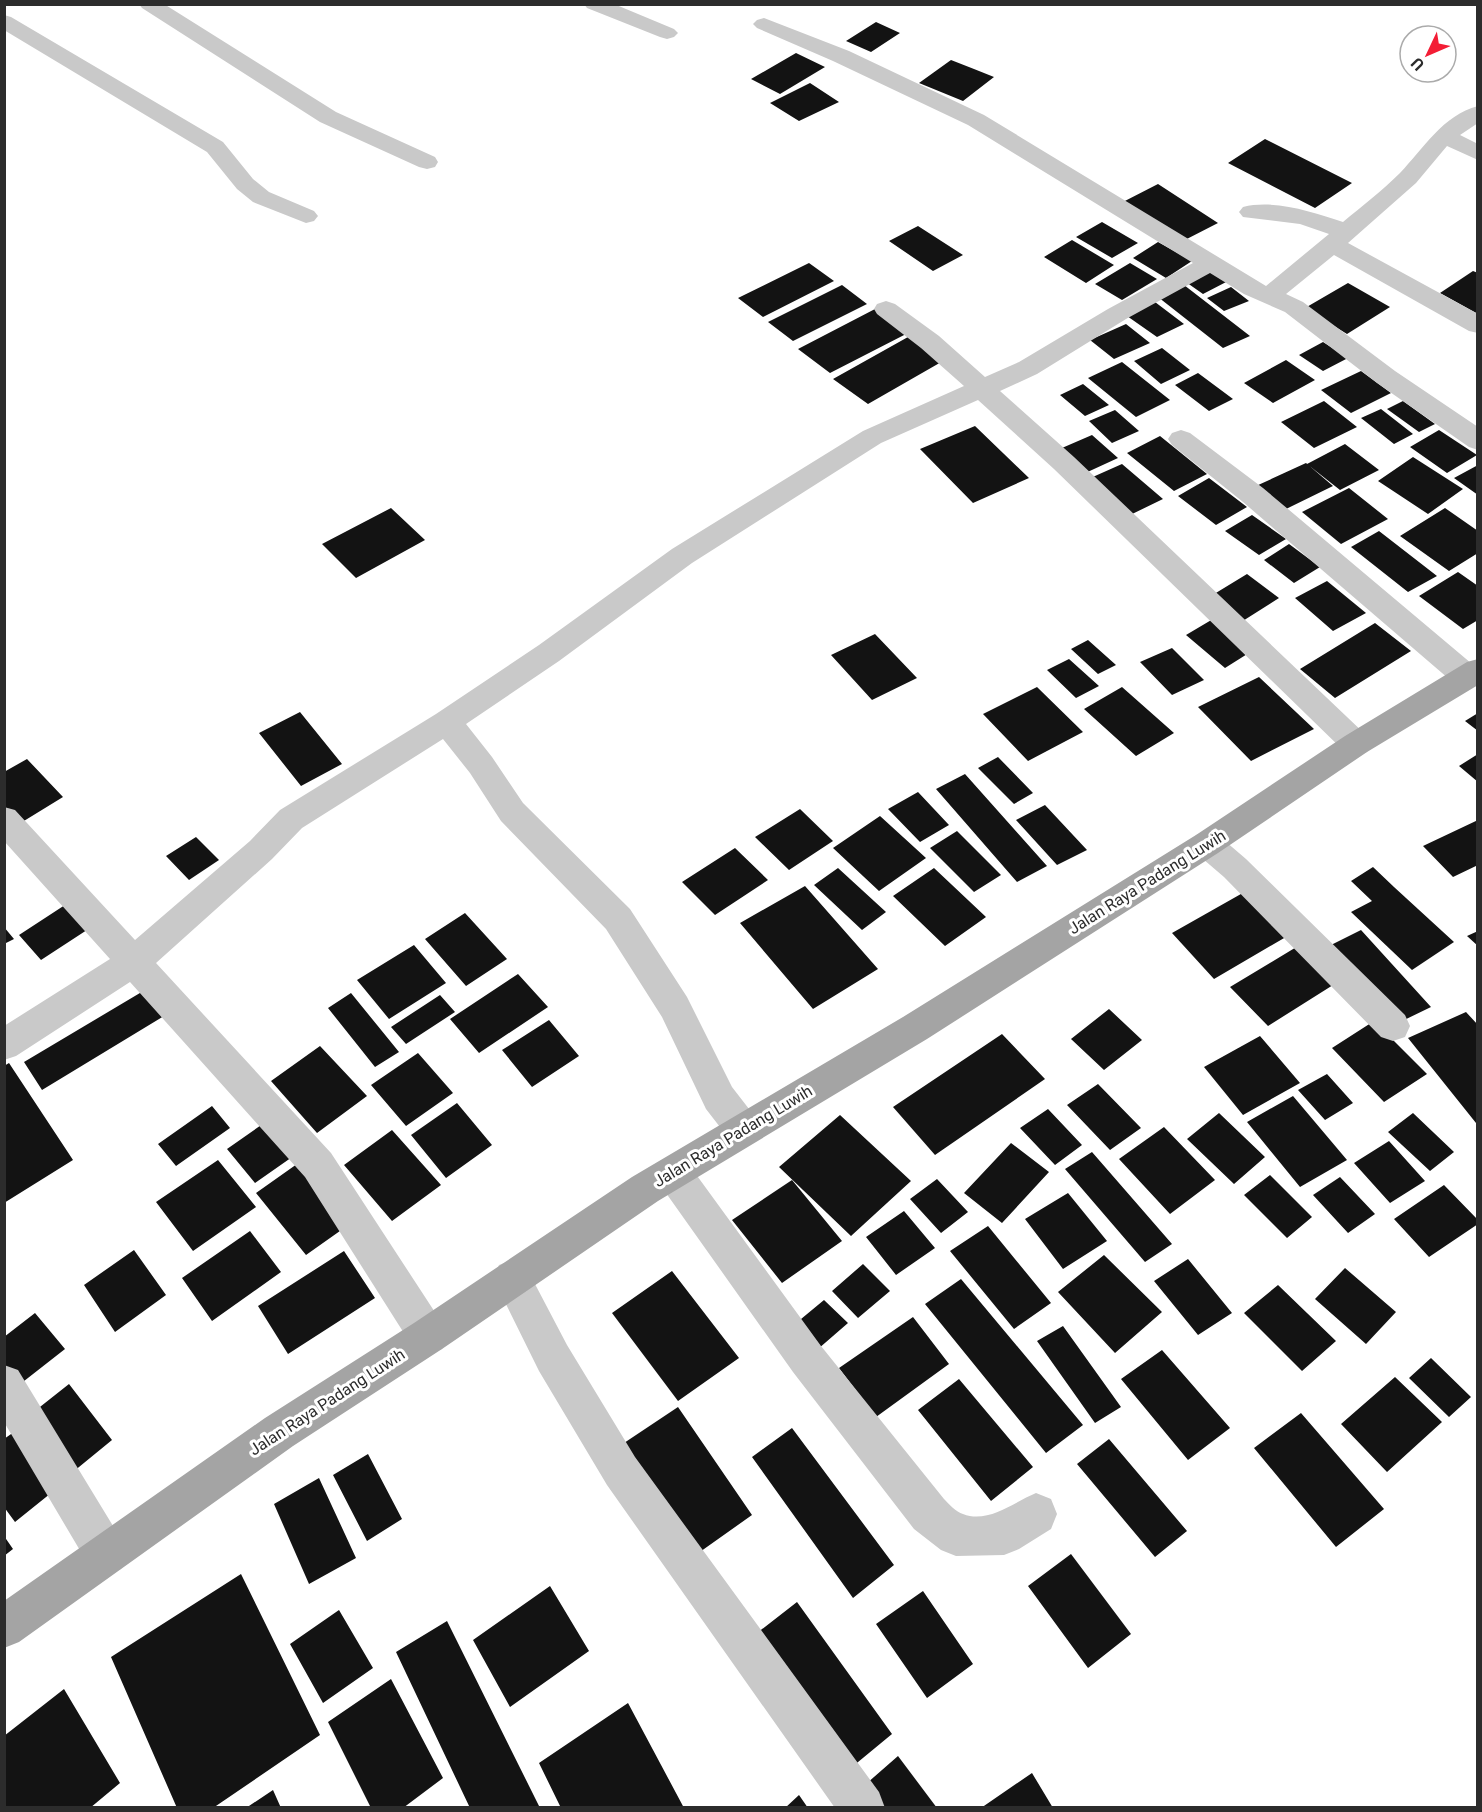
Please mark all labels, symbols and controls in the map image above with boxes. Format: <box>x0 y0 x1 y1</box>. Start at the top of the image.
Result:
north arrow <box>1398 24 1458 84</box>
text: U <box>1407 54 1428 74</box>
street label: Jalan Raya Padang Luwih <box>1065 826 1229 938</box>
street label: Jalan Raya Padang Luwih <box>650 1081 816 1191</box>
street label: Jalan Raya Padang Luwih <box>246 1345 408 1459</box>

